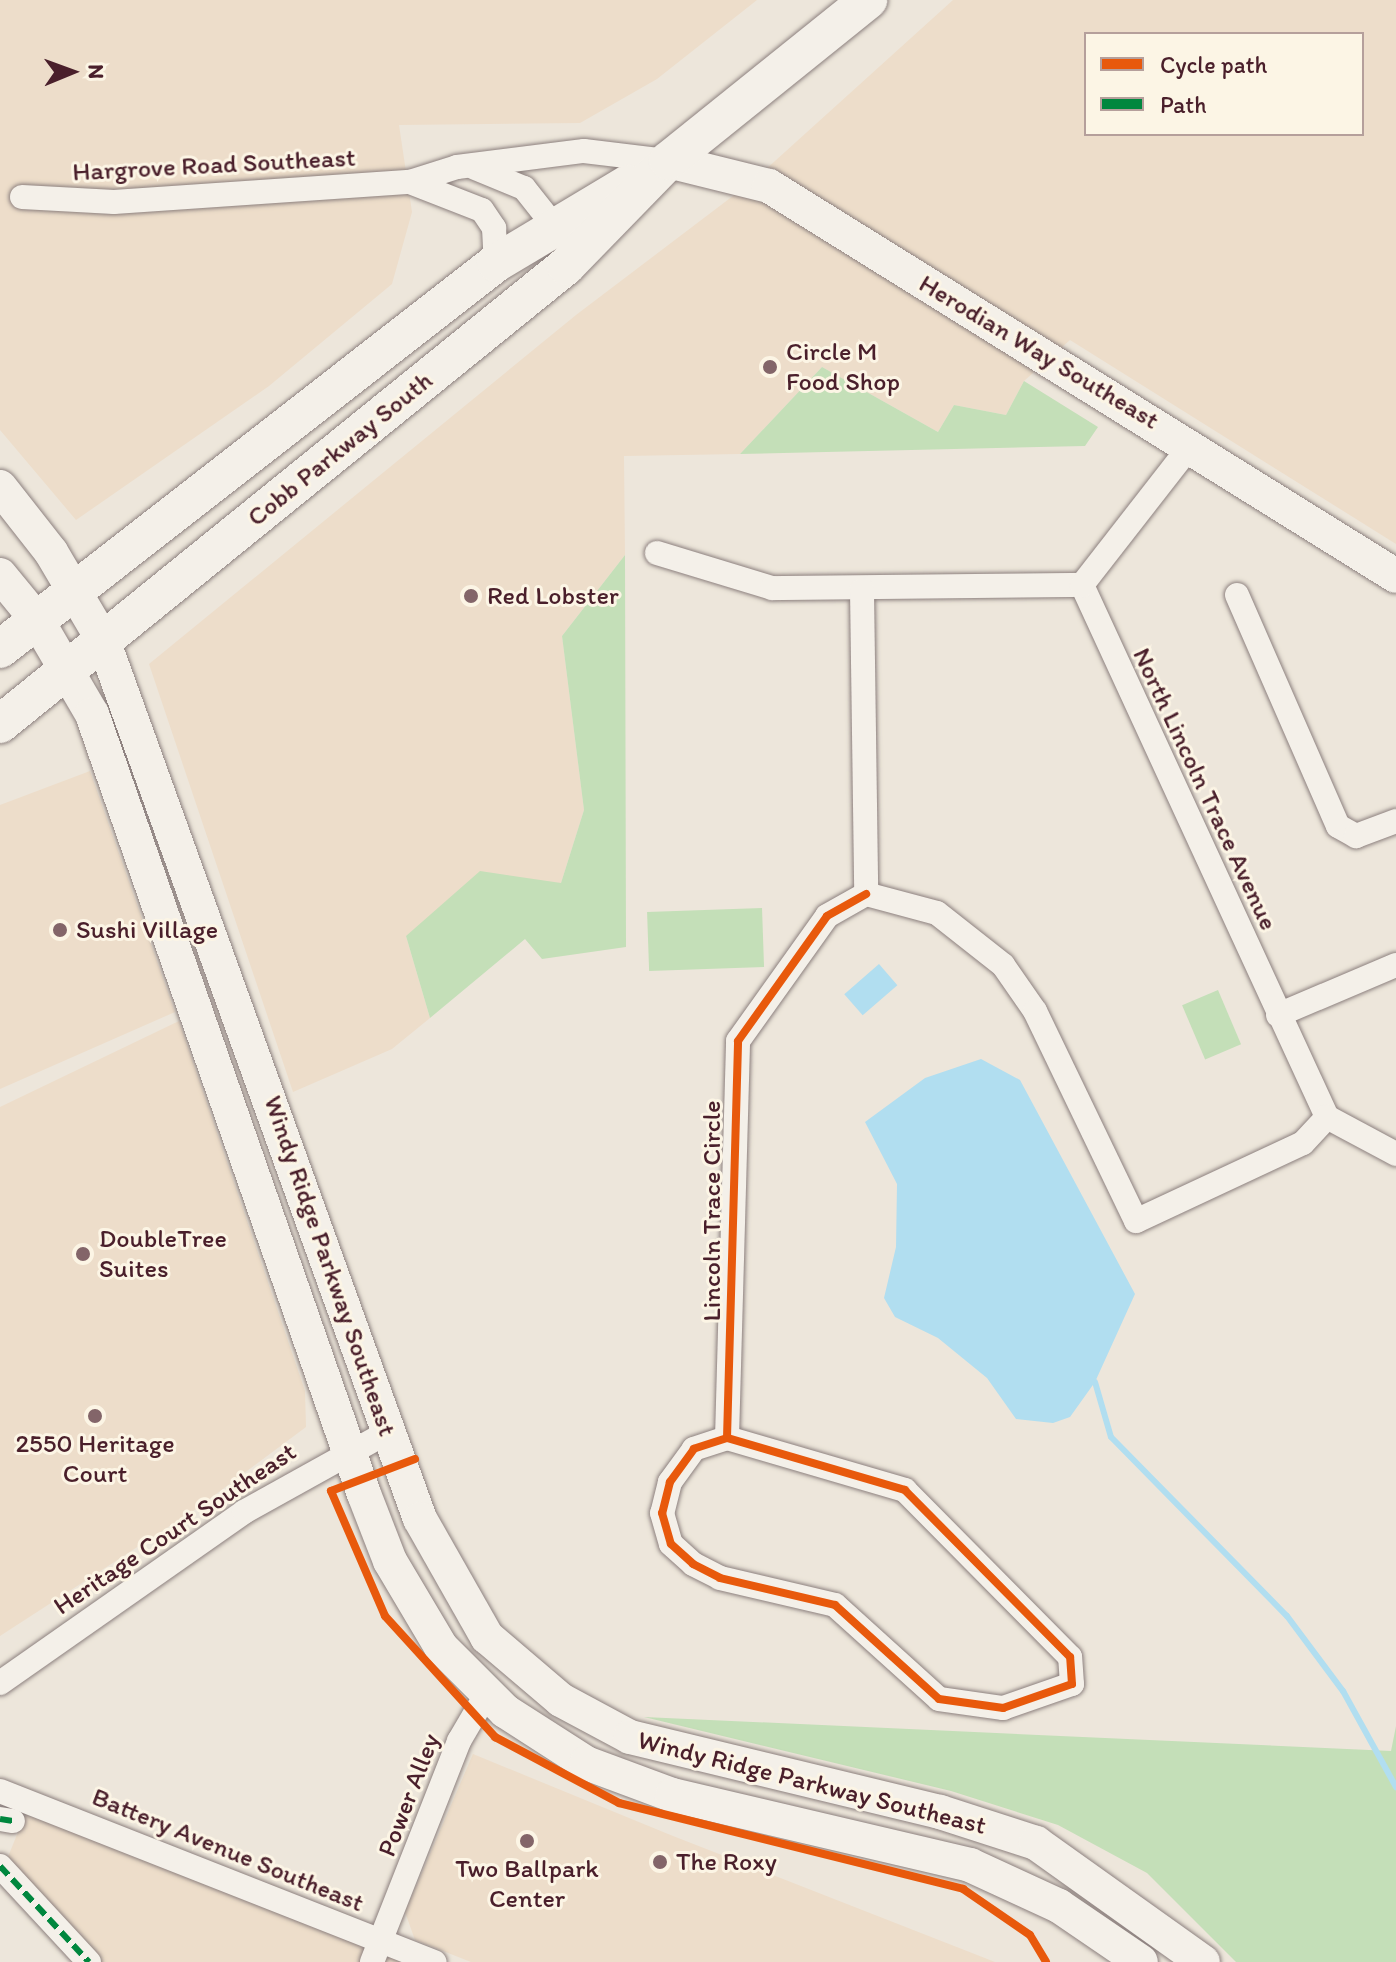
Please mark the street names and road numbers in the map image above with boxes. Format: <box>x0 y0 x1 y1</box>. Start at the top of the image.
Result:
street label: Hargrove Road Southeast <box>72 142 356 188</box>
street label: Herodian Way Southeast <box>914 268 1164 436</box>
street label: Cobb Parkway South <box>242 365 438 533</box>
street label: North Lincoln Trace Avenue <box>1126 644 1284 934</box>
street label: Windy Ridge Parkway Southeast <box>257 1093 403 1439</box>
street label: Lincoln Trace Circle <box>696 1101 728 1321</box>
street label: Heritage Court Southeast <box>48 1436 302 1622</box>
street label: Windy Ridge Parkway Southeast <box>635 1725 989 1841</box>
street label: Power Alley <box>371 1729 447 1861</box>
street label: Battery Avenue Southeast <box>88 1781 368 1919</box>

